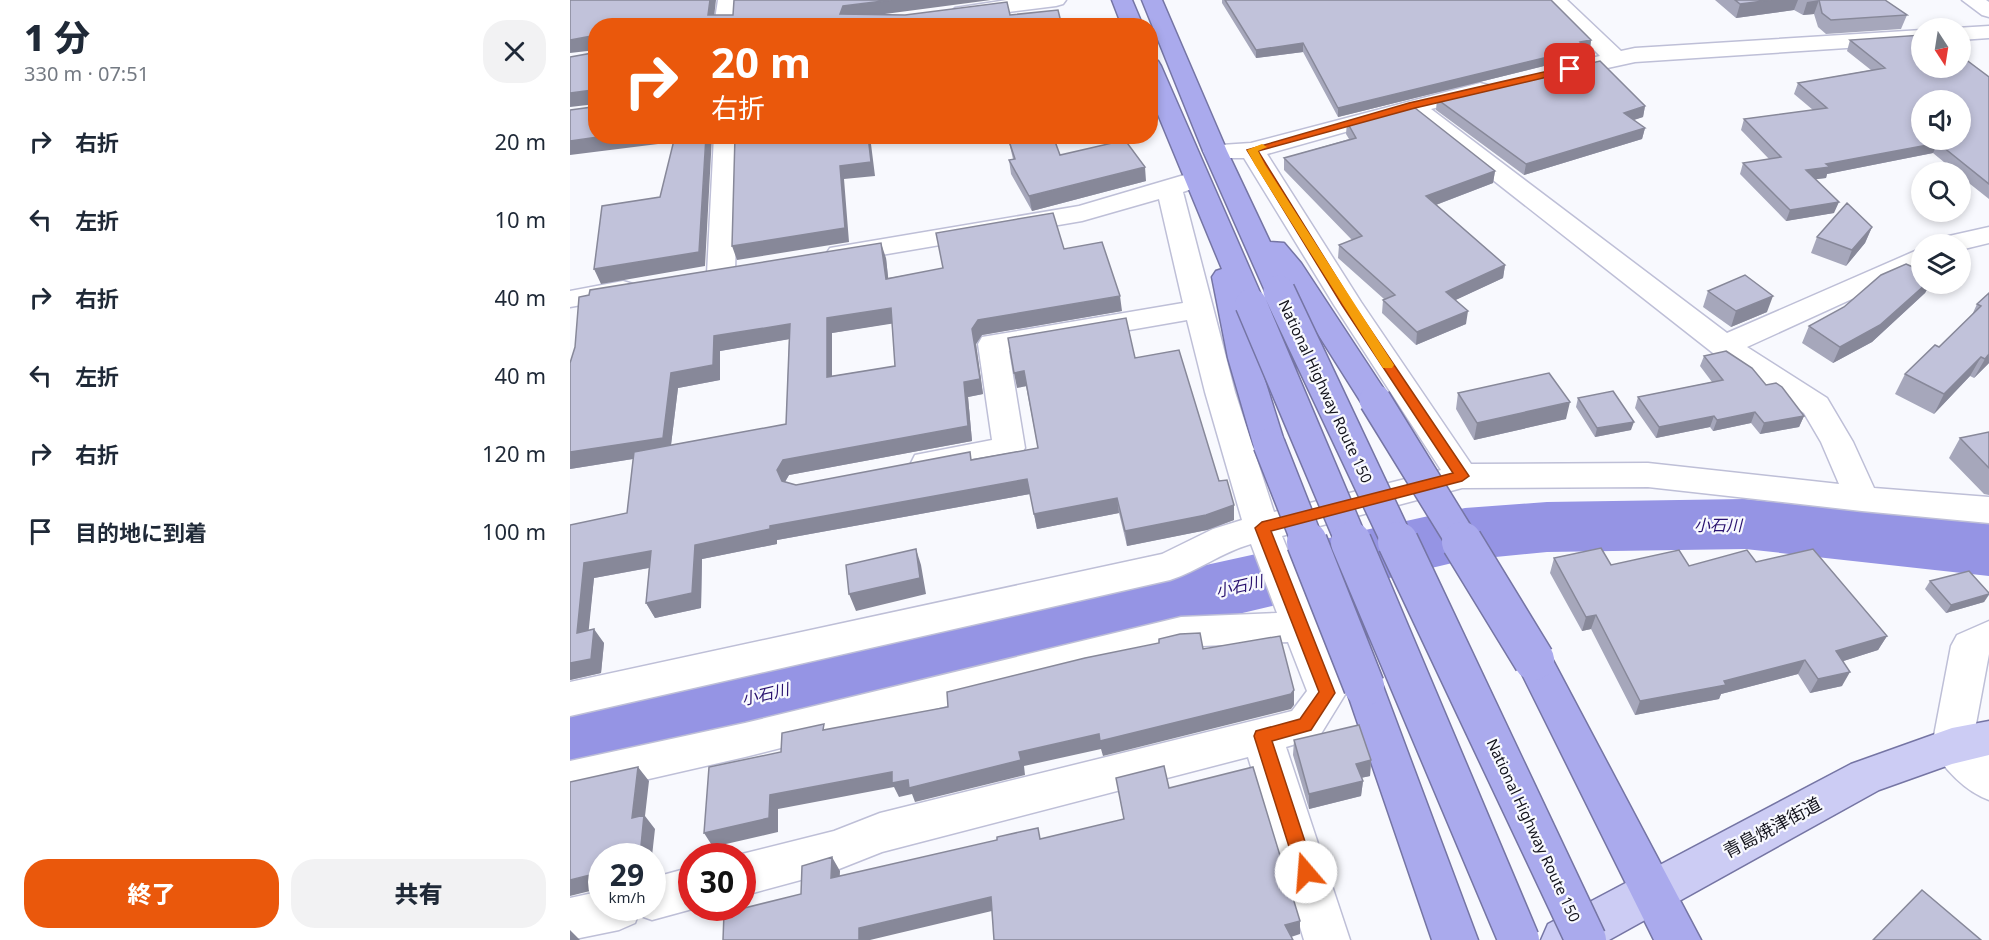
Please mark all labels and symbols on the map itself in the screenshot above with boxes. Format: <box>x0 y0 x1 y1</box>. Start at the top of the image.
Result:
north arrow <box>1911 18 1971 78</box>
pin <box>1544 43 1595 94</box>
street label: National Highway Route 150 <box>1275 296 1377 486</box>
water label: 小石川 <box>1694 514 1744 536</box>
water label: 小石川 <box>1213 569 1267 602</box>
water label: 小石川 <box>739 677 793 710</box>
street label: National Highway Route 150 <box>1483 735 1585 925</box>
street label: 青島焼津街道 <box>1719 791 1825 863</box>
position arrow <box>1274 840 1338 904</box>
speed limit sign: 30 <box>678 843 756 921</box>

